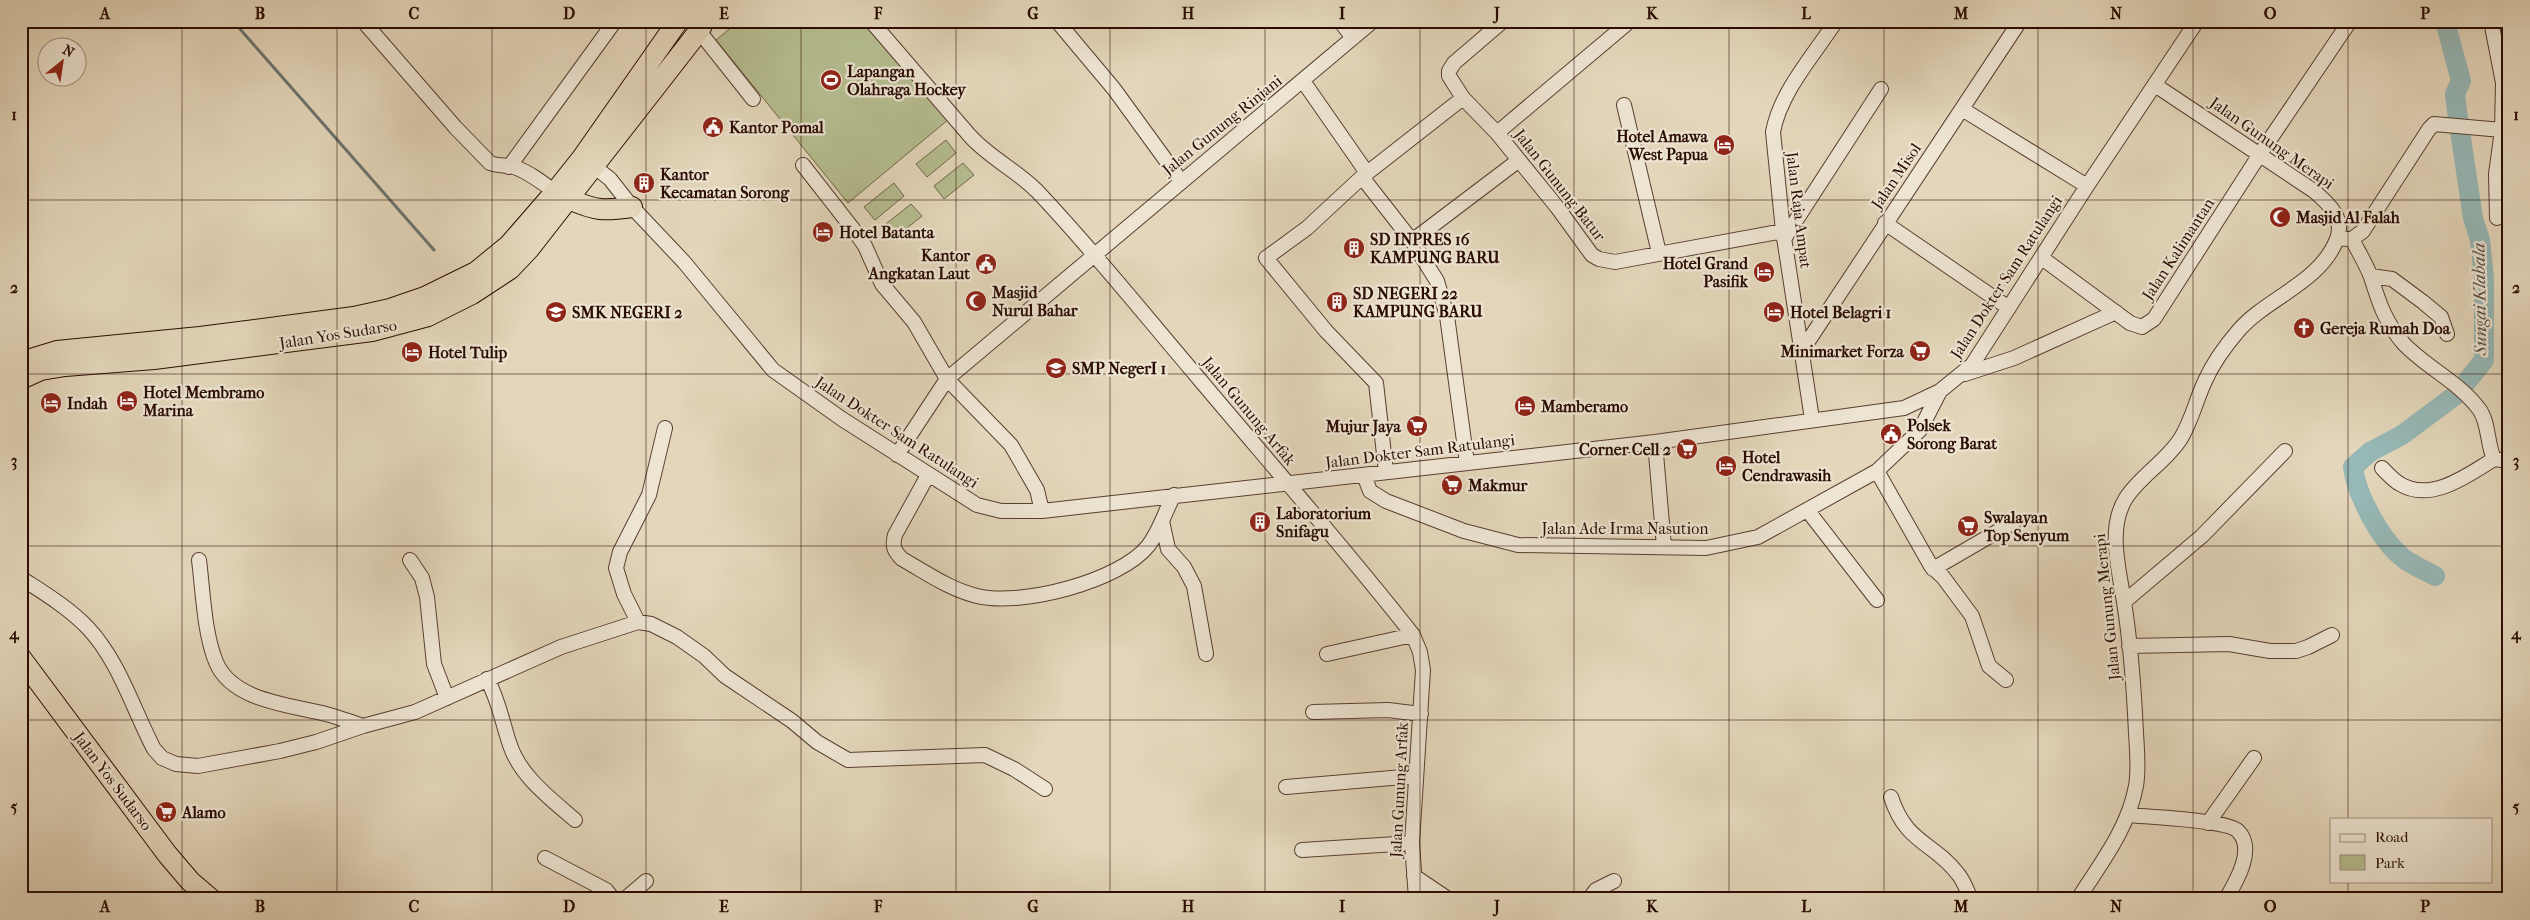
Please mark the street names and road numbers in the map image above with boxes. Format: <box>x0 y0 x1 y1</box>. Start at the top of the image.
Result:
street label: Jalan Gunung Rinjani <box>1157 71 1286 180</box>
street label: Jalan Gunung Merapi <box>2205 92 2338 193</box>
street label: Jalan Gunung Batur <box>1509 124 1610 245</box>
street label: Jalan Misol <box>1866 139 1925 214</box>
street label: Jalan Raja Ampat <box>1782 149 1816 270</box>
street label: Jalan Dokter Sam Ratulangi <box>1945 192 2066 364</box>
street label: Jalan Kalimantan <box>2137 194 2219 305</box>
street label: Jalan Yos Sudarso <box>276 315 398 353</box>
street label: Jalan Gunung Arfak <box>1197 351 1300 470</box>
street label: Jalan Dokter Sam Ratulangi <box>810 371 982 492</box>
street label: Jalan Dokter Sam Ratulangi <box>1322 430 1516 472</box>
street label: Jalan Ade Irma Nasution <box>1540 519 1709 538</box>
street label: Jalan Gunung Merapi <box>2090 532 2124 683</box>
street label: Jalan Gunung Arfak <box>1386 721 1412 860</box>
street label: Jalan Yos Sudarso <box>69 726 156 834</box>

